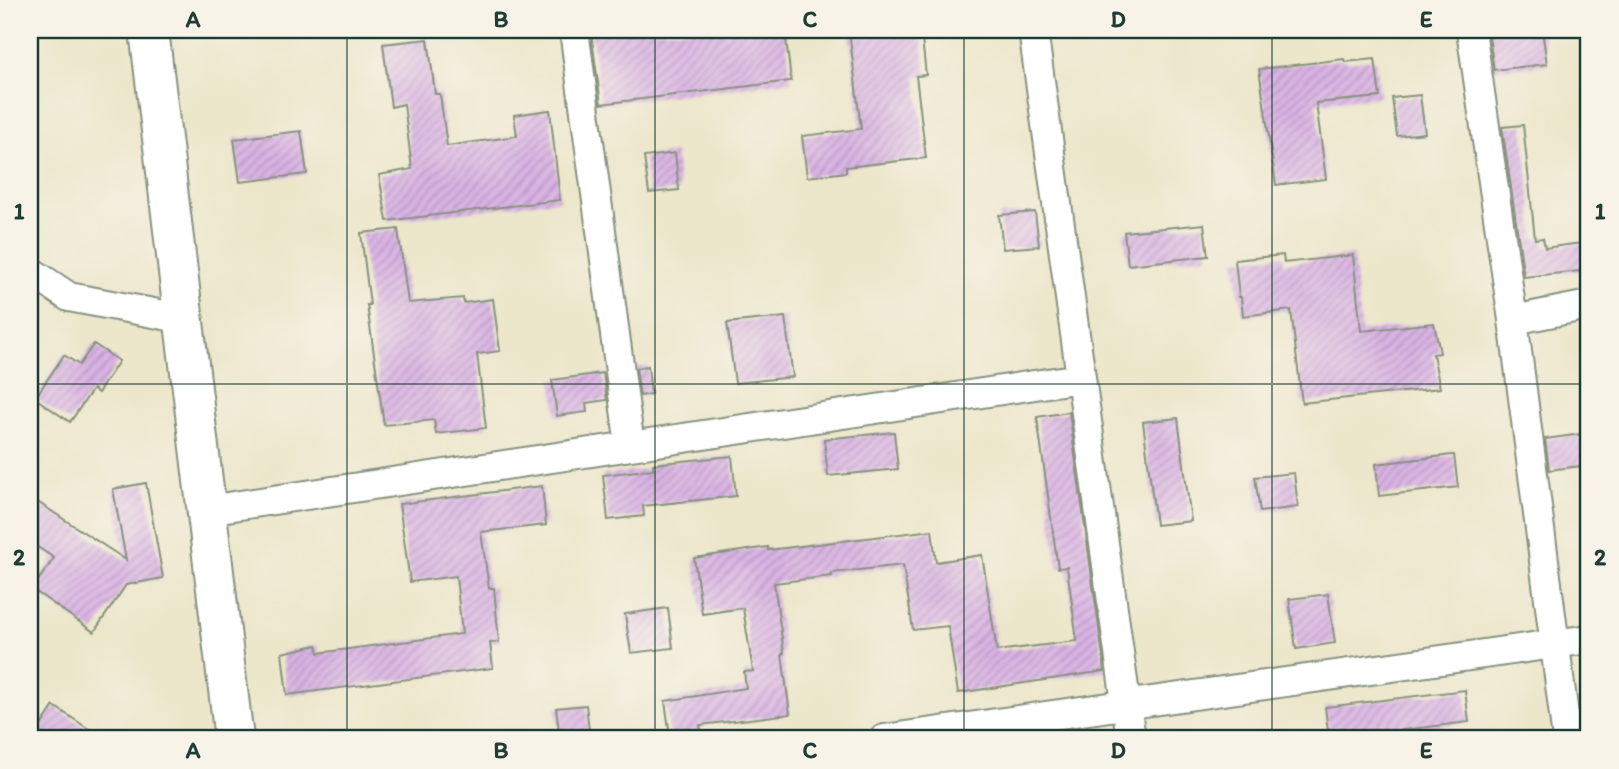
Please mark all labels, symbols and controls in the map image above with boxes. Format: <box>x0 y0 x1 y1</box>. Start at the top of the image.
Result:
text: A <box>185 5 201 33</box>
text: B <box>494 5 509 33</box>
text: C <box>803 5 818 33</box>
text: D <box>1110 5 1126 33</box>
text: E <box>1420 5 1433 33</box>
text: 1 <box>14 197 25 225</box>
text: 1 <box>1595 197 1606 225</box>
text: 2 <box>13 543 26 571</box>
text: 2 <box>1594 543 1607 571</box>
text: A <box>185 736 201 764</box>
text: B <box>494 736 509 764</box>
text: C <box>803 736 818 764</box>
text: D <box>1110 736 1126 764</box>
text: E <box>1420 736 1433 764</box>

